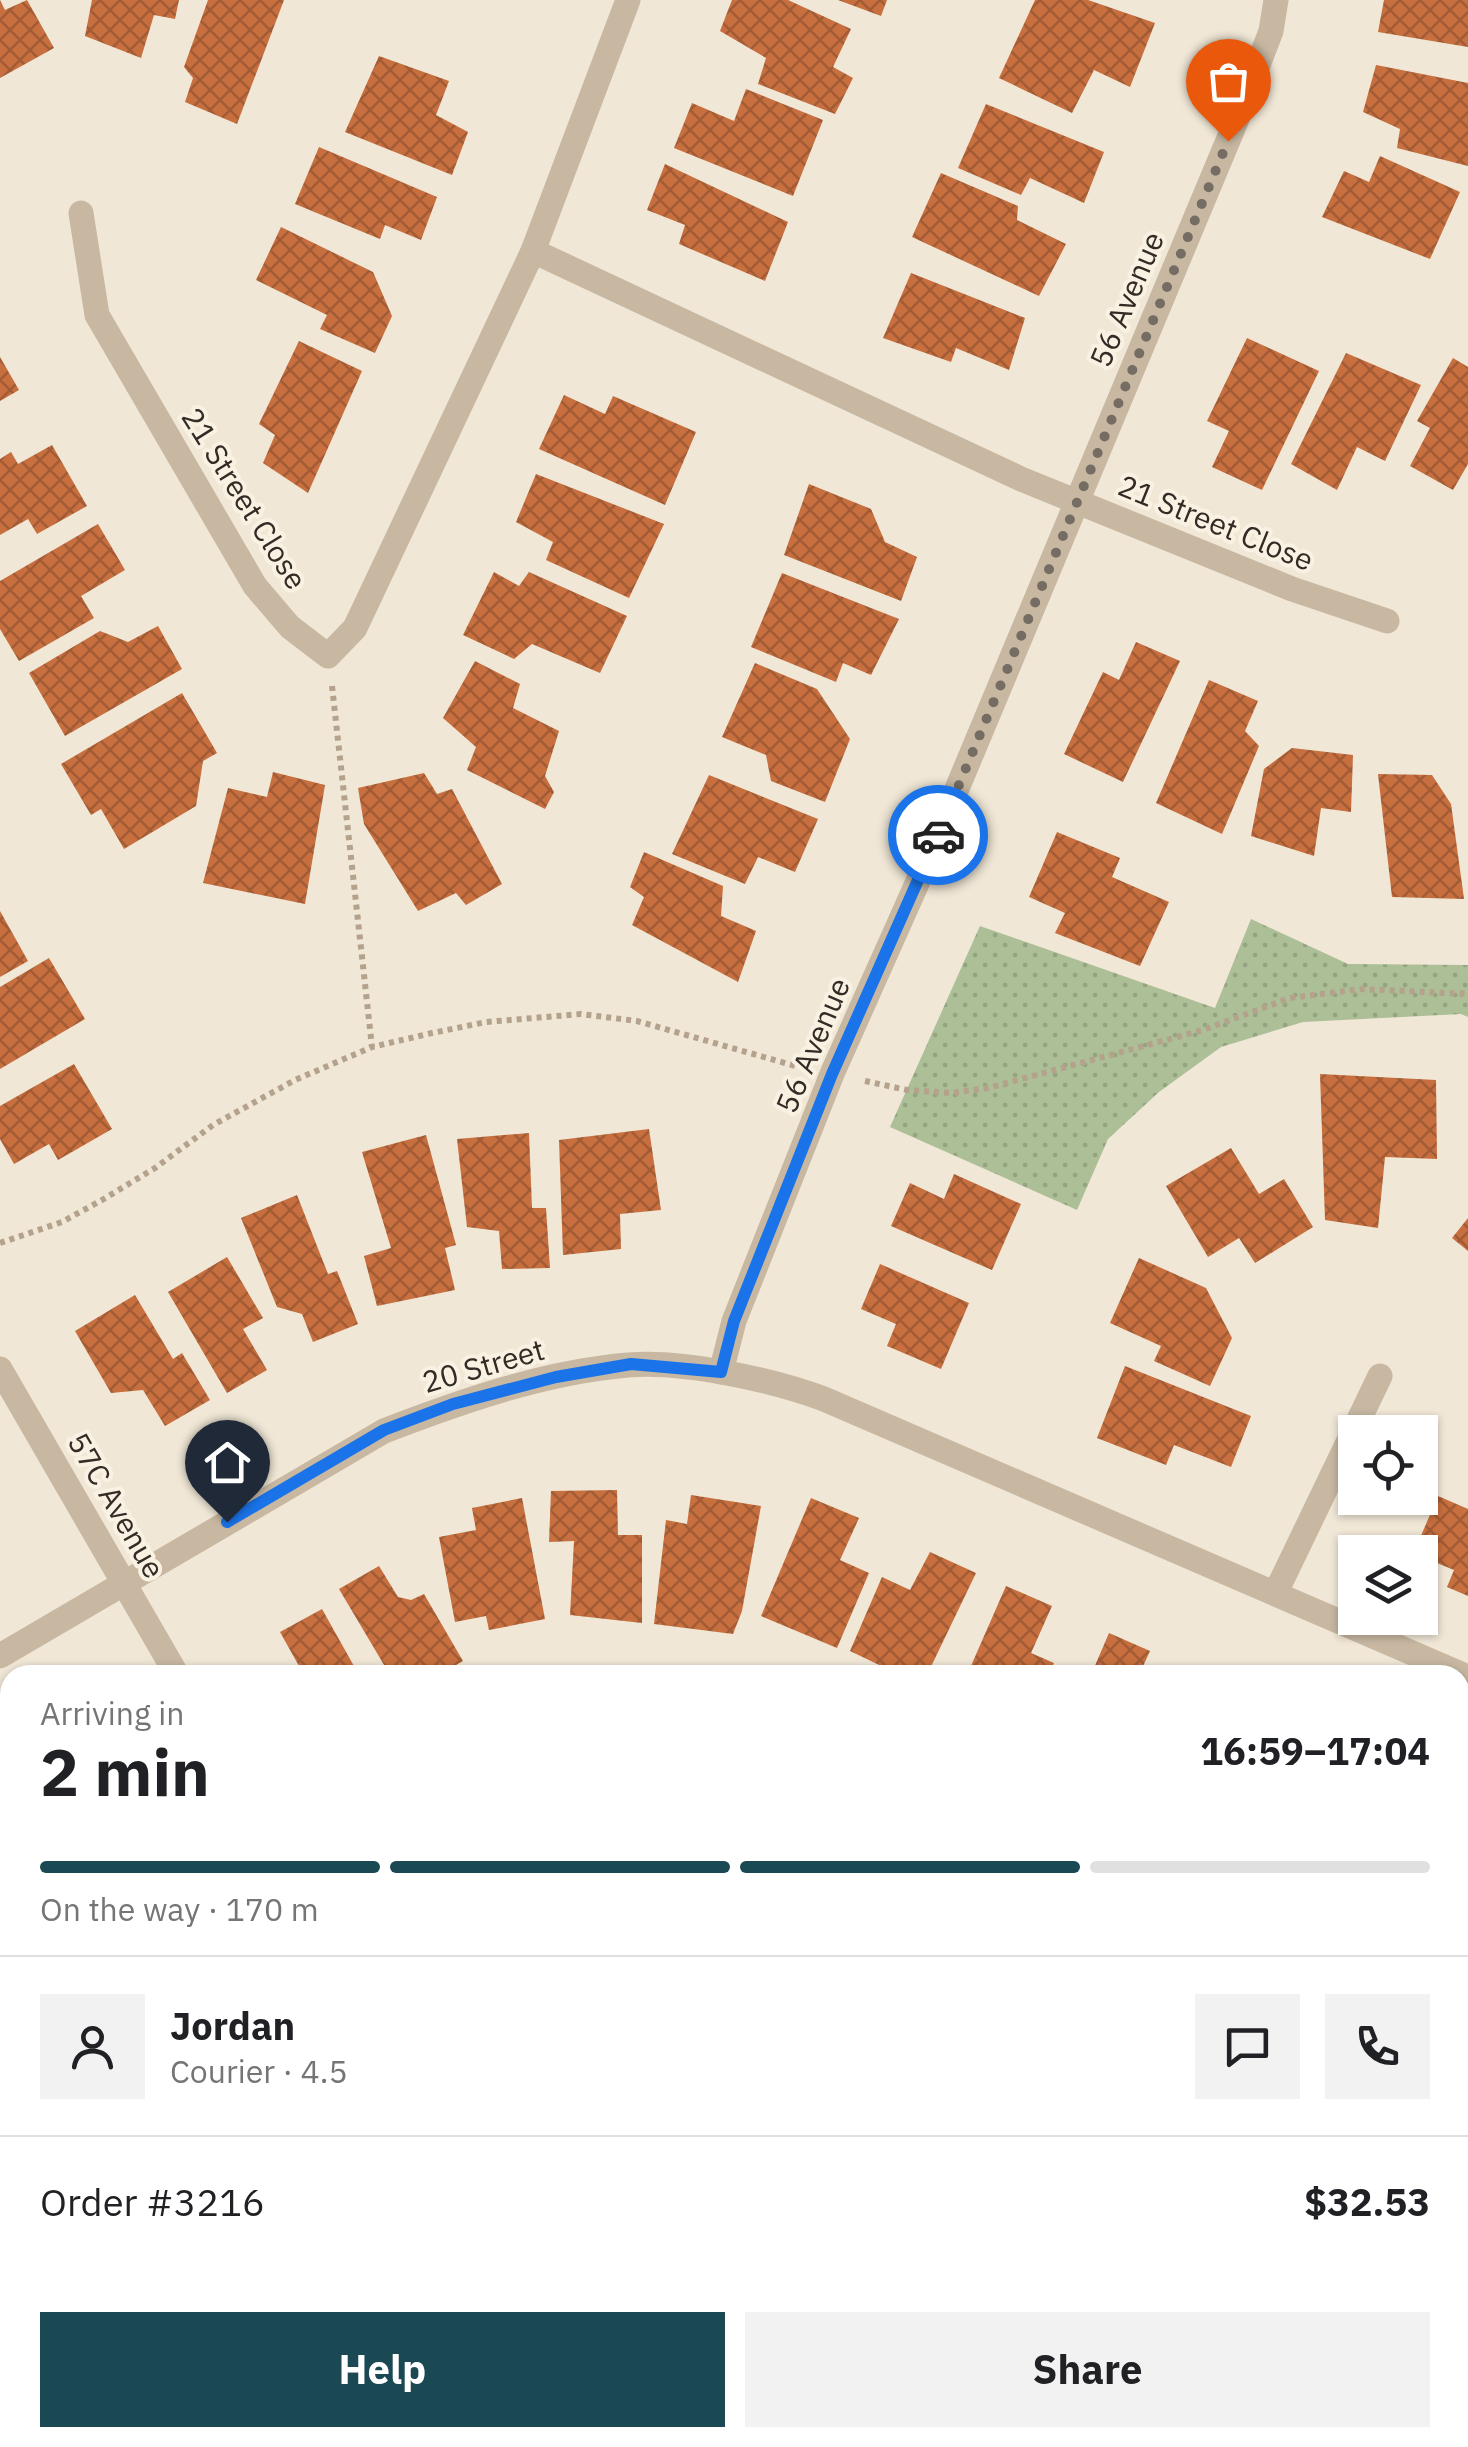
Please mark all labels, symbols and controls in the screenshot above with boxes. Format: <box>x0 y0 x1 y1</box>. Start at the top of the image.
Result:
pin <box>1186 39 1271 142</box>
icon: bag <box>1201 54 1256 109</box>
street label: 56 Avenue <box>1080 225 1172 373</box>
street label: 21 Street Close <box>174 400 316 596</box>
street label: 21 Street Close <box>1113 465 1319 579</box>
courier <box>888 785 988 885</box>
icon: car <box>911 808 966 863</box>
street label: 56 Avenue <box>766 971 858 1119</box>
street label: 20 Street <box>417 1329 549 1401</box>
map controls <box>1338 1415 1438 1635</box>
button: locate <box>1338 1415 1438 1515</box>
pin <box>185 1420 270 1523</box>
street label: 57C Avenue <box>60 1425 174 1585</box>
icon: home <box>200 1435 255 1490</box>
button: layers <box>1338 1535 1438 1635</box>
text: Arriving in <box>40 1692 185 1734</box>
text: 16:59–17:04 <box>1200 1726 1430 1775</box>
text: 2 min <box>40 1729 210 1814</box>
text: On the way · 170 m <box>40 1888 319 1930</box>
button: person <box>40 1994 145 2099</box>
button: chat <box>1195 1994 1300 2099</box>
button: phone <box>1325 1994 1430 2099</box>
text: Jordan <box>170 2001 295 2050</box>
text: Courier · 4.5 <box>170 2050 348 2092</box>
text: Order #3216 <box>40 2177 265 2226</box>
text: $32.53 <box>1304 2177 1430 2226</box>
button: Help <box>40 2312 725 2427</box>
button: Share <box>745 2312 1430 2427</box>

